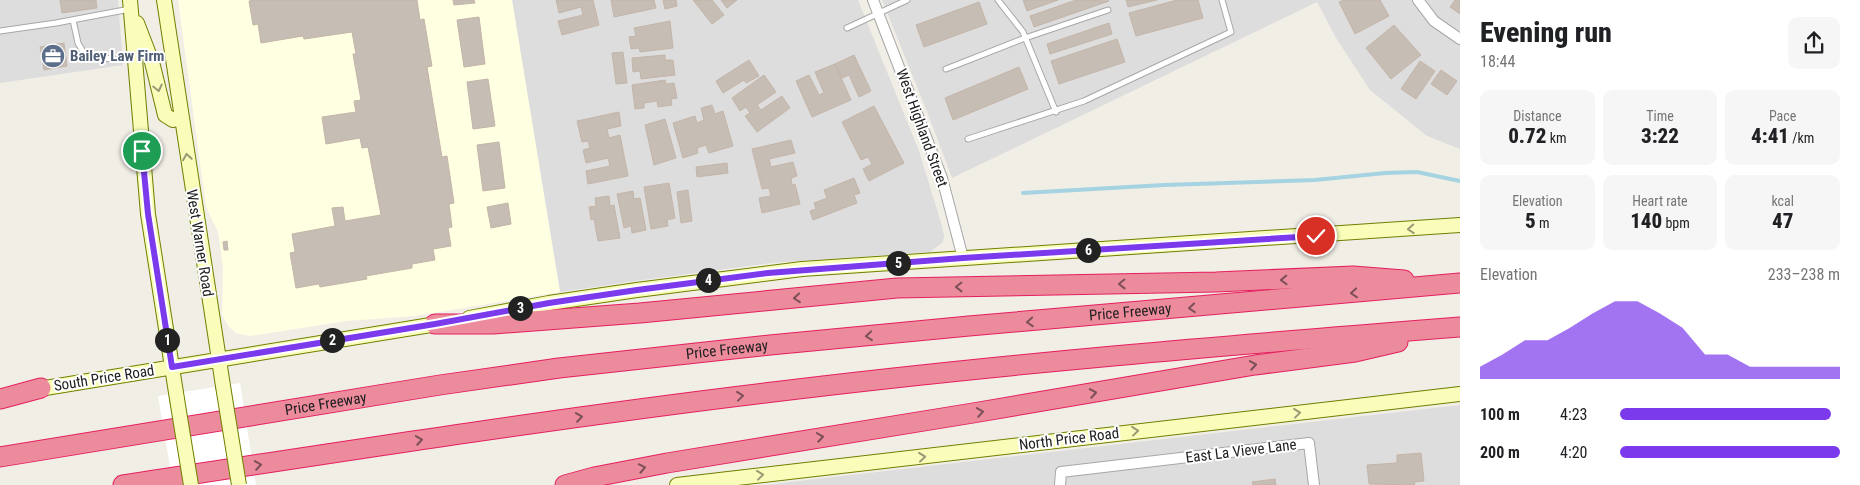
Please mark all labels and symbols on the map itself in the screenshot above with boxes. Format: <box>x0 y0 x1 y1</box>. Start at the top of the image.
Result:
office icon: Bailey Law Firm <box>40 43 66 69</box>
place label: Bailey Law Firm <box>70 47 164 65</box>
street label: West Highland Street <box>892 67 952 189</box>
one-way arrow <box>152 83 163 92</box>
pin <box>121 130 163 172</box>
one-way arrow <box>183 153 193 161</box>
street label: West Warner Road <box>183 188 217 298</box>
pin <box>1295 215 1337 257</box>
one-way arrow <box>1407 223 1415 234</box>
pin: 6 <box>1076 238 1100 262</box>
pin: 5 <box>886 250 910 276</box>
pin: 4 <box>696 268 720 292</box>
one-way arrow <box>1280 275 1288 285</box>
one-way arrow <box>1118 278 1126 289</box>
one-way arrow <box>955 282 963 292</box>
one-way arrow <box>1350 287 1358 298</box>
one-way arrow <box>793 292 801 303</box>
pin: 3 <box>508 296 532 320</box>
street label: Price Freeway <box>1088 299 1172 324</box>
one-way arrow <box>1188 302 1196 313</box>
one-way arrow <box>1026 316 1034 327</box>
pin: 1 <box>154 328 180 352</box>
pin: 2 <box>320 328 344 352</box>
one-way arrow <box>864 330 872 341</box>
street label: Price Freeway <box>685 336 769 363</box>
street label: South Price Road <box>52 361 156 395</box>
one-way arrow <box>1249 361 1257 371</box>
street label: Price Freeway <box>284 388 368 419</box>
one-way arrow <box>1089 389 1097 399</box>
one-way arrow <box>737 391 745 402</box>
one-way arrow <box>976 408 985 418</box>
one-way arrow <box>1293 408 1301 419</box>
one-way arrow <box>575 412 584 422</box>
street label: North Price Road <box>1018 424 1120 454</box>
one-way arrow <box>1132 426 1140 437</box>
one-way arrow <box>815 433 824 443</box>
one-way arrow <box>415 435 423 446</box>
street label: East La Vieve Lane <box>1185 435 1297 467</box>
one-way arrow <box>918 451 926 462</box>
one-way arrow <box>254 460 262 470</box>
one-way arrow <box>638 463 647 473</box>
one-way arrow <box>757 470 765 481</box>

